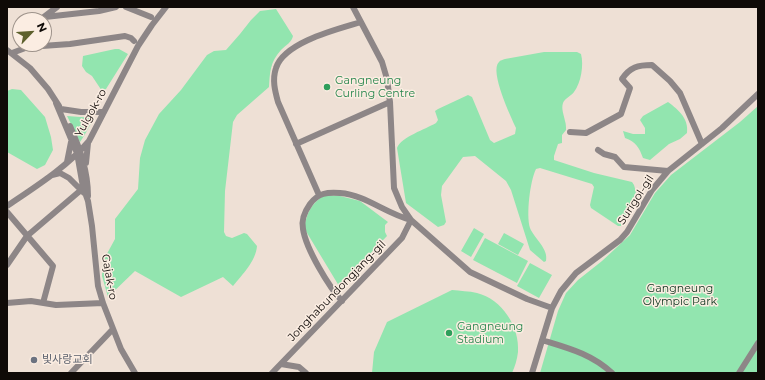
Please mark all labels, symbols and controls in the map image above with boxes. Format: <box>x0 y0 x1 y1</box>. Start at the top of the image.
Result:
north arrow <box>12 12 52 52</box>
text: N <box>34 20 50 34</box>
place label: Gangneung Curling Centre <box>335 74 415 100</box>
marker: Gangneung Curling Centre <box>322 82 332 92</box>
street label: Yulgok-ro <box>72 87 110 139</box>
street label: Surigol-gil <box>615 173 657 227</box>
street label: Jonghabundongjang-gil <box>285 238 389 344</box>
street label: Gajak-ro <box>98 253 120 301</box>
park label: Gangneung Olympic Park <box>643 282 717 308</box>
place label: Gangneung Stadium <box>457 320 523 346</box>
marker: Gangneung Stadium <box>444 328 454 338</box>
place label: 빛사랑교회 <box>42 353 93 367</box>
marker: 빛사랑교회 <box>29 355 39 365</box>

